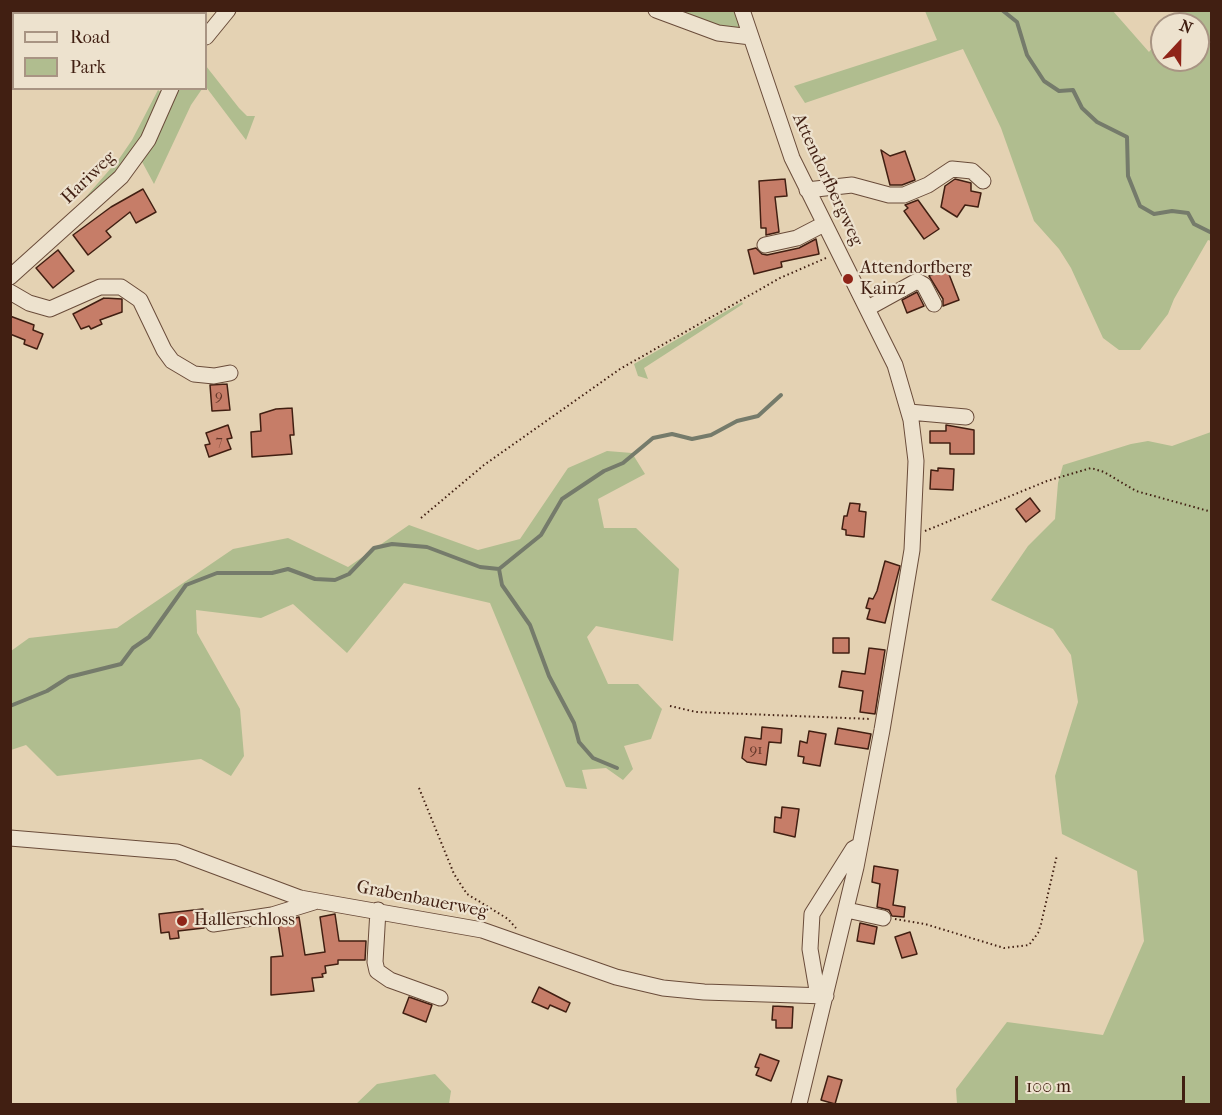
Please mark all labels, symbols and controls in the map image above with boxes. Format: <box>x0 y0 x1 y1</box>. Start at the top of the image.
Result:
legend <box>12 12 207 90</box>
north arrow <box>1150 12 1210 72</box>
text: N <box>1177 16 1195 38</box>
text: Road <box>70 27 110 48</box>
text: Park <box>70 57 106 78</box>
street label: Attendorfbergweg <box>787 110 867 250</box>
street label: Hariweg <box>57 147 121 209</box>
place label: Attendorfberg Kainz <box>860 258 972 300</box>
marker: Attendorfberg Kainz <box>841 272 855 286</box>
house number: 9 <box>215 387 223 405</box>
house number: 7 <box>215 432 223 450</box>
house number: 91 <box>749 741 763 759</box>
street label: Grabenbauerweg <box>354 877 490 923</box>
place label: Hallerschloss <box>194 910 295 932</box>
marker: Hallerschloss <box>175 914 189 928</box>
scale bar <box>1018 1064 1188 1102</box>
text: 100 m <box>1026 1076 1071 1097</box>

